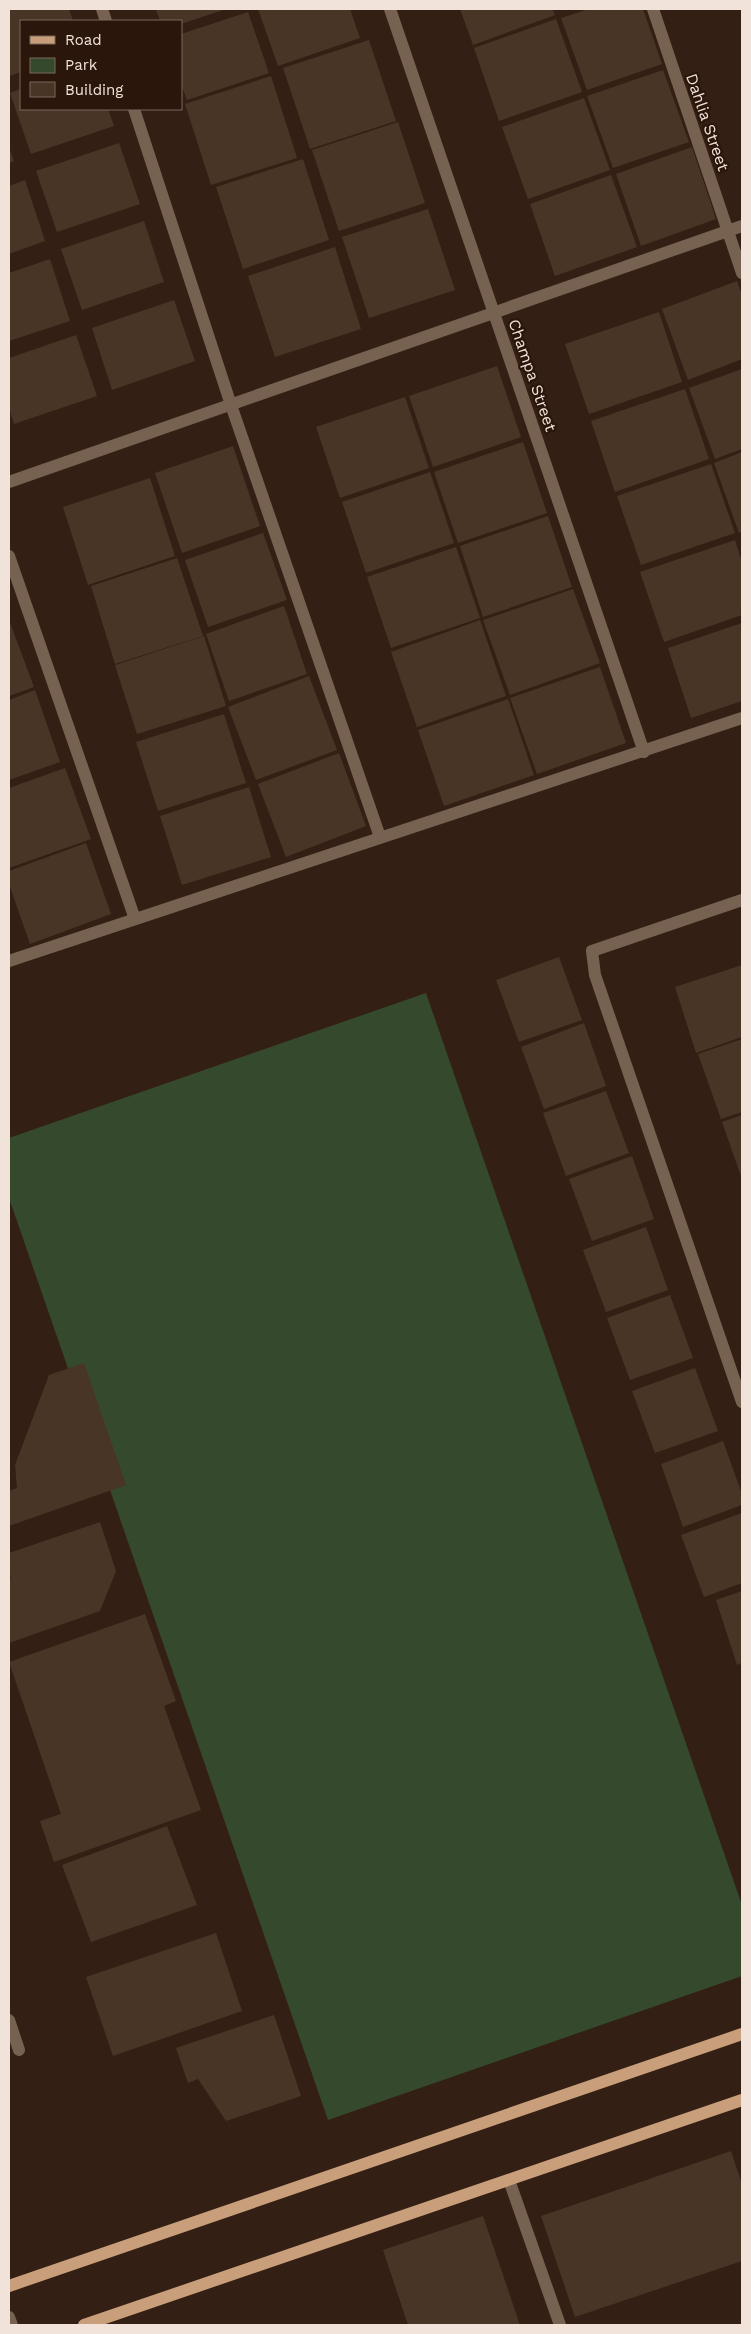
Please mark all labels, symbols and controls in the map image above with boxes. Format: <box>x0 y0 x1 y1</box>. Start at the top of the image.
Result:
legend <box>20 20 182 110</box>
text: Road <box>65 31 102 49</box>
text: Park <box>65 56 98 74</box>
street label: Dahlia Street <box>682 71 733 174</box>
text: Building <box>65 81 123 99</box>
street label: Champa Street <box>504 317 561 434</box>

